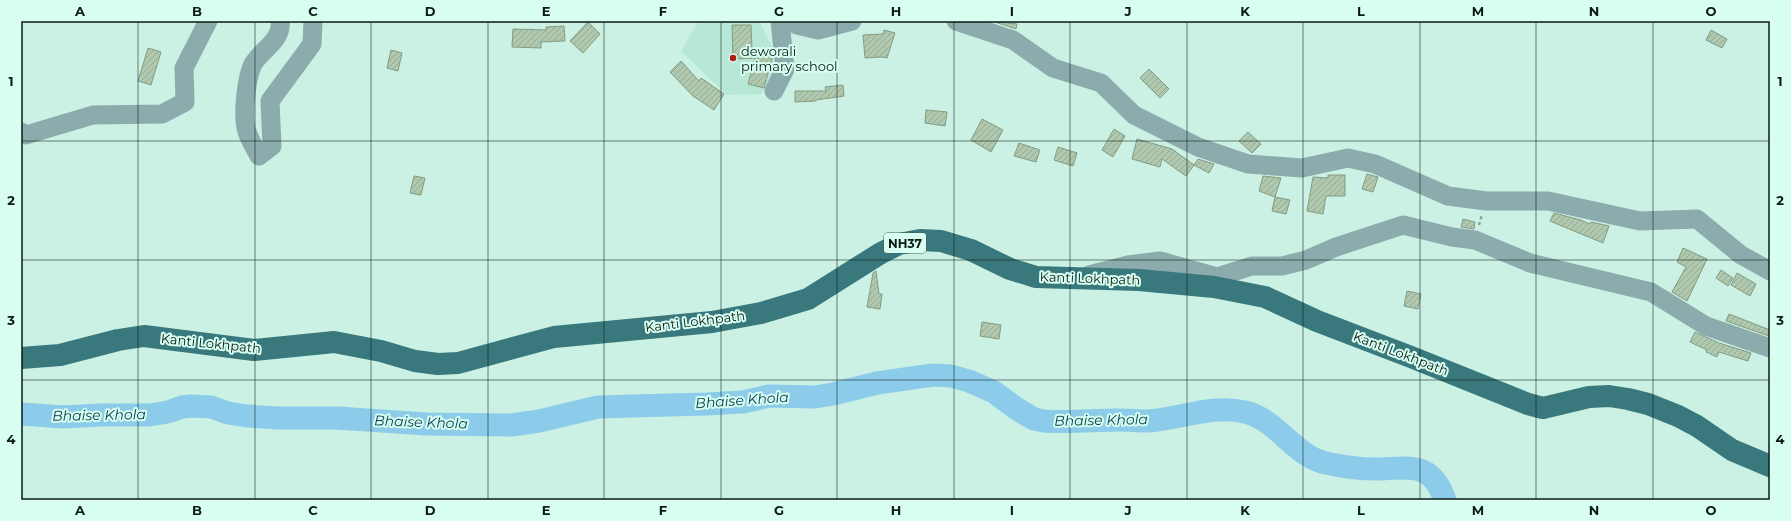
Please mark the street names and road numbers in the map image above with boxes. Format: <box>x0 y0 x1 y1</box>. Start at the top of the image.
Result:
road number: NH37 <box>884 233 926 253</box>
street label: Kanti Lokhpath <box>1040 268 1140 288</box>
street label: Kanti Lokhpath <box>644 307 746 335</box>
street label: Kanti Lokhpath <box>1351 328 1451 378</box>
street label: Kanti Lokhpath <box>160 330 262 356</box>

